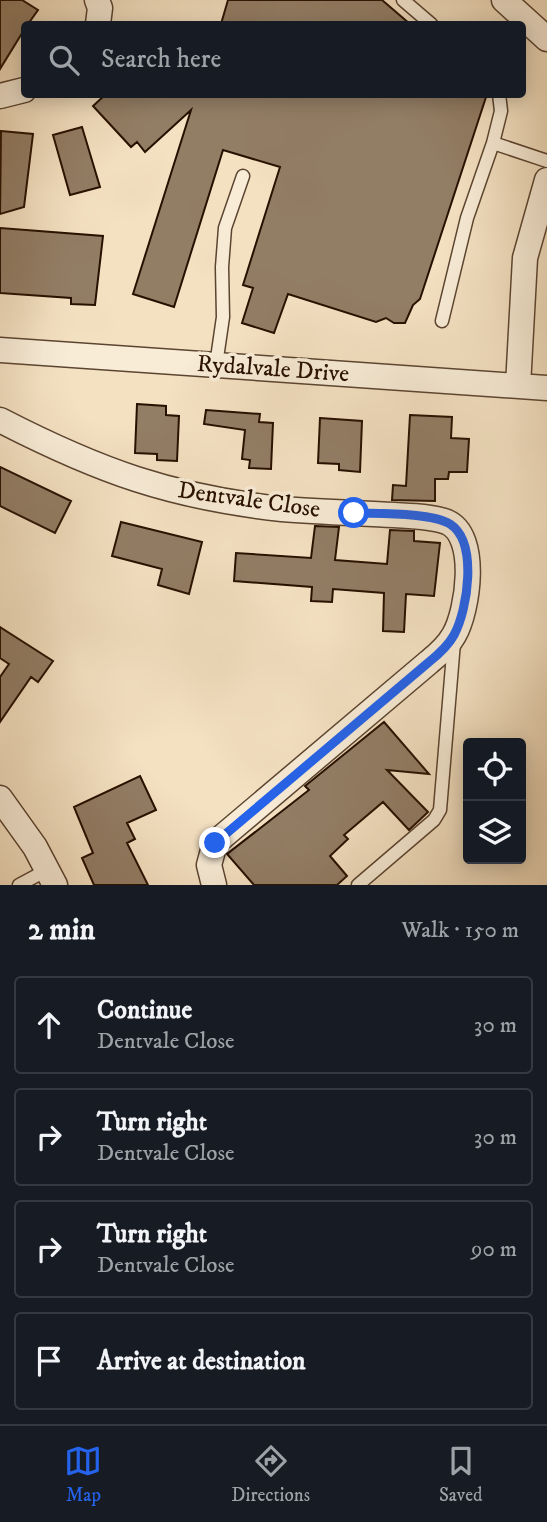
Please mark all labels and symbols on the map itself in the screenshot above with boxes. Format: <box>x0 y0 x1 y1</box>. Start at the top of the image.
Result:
street label: Rydalvale Drive <box>196 349 350 389</box>
street label: Dentvale Close <box>176 475 322 525</box>
route start <box>338 497 369 528</box>
route end <box>199 827 230 858</box>

